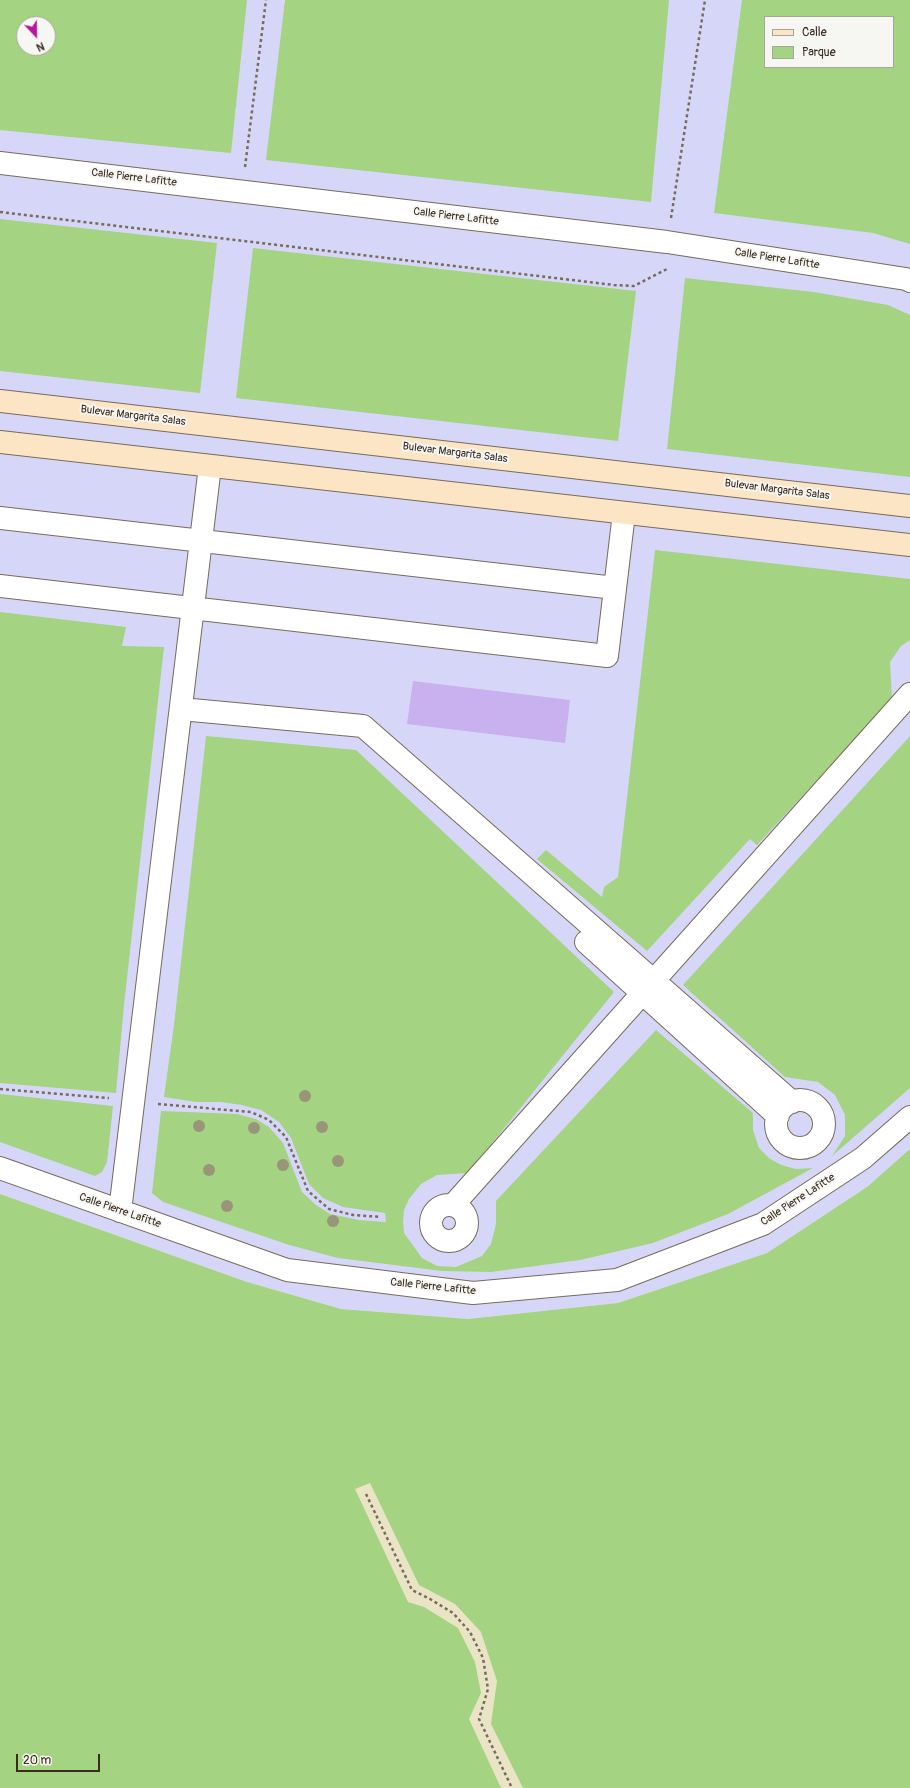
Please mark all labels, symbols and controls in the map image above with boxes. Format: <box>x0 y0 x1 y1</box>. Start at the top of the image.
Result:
north arrow <box>16 16 56 56</box>
legend <box>764 16 894 68</box>
text: Calle <box>802 25 827 40</box>
text: N <box>34 39 46 54</box>
text: Parque <box>802 45 836 60</box>
street label: Calle Pierre Lafitte <box>91 166 177 190</box>
street label: Calle Pierre Lafitte <box>413 205 499 229</box>
street label: Calle Pierre Lafitte <box>734 246 820 272</box>
street label: Bulevar Margarita Salas <box>80 403 186 429</box>
street label: Bulevar Margarita Salas <box>402 440 508 466</box>
street label: Bulevar Margarita Salas <box>724 477 830 503</box>
street label: Calle Pierre Lafitte <box>758 1171 838 1229</box>
street label: Calle Pierre Lafitte <box>77 1191 163 1231</box>
street label: Calle Pierre Lafitte <box>390 1276 476 1298</box>
scale bar <box>18 1746 102 1772</box>
text: 20 m <box>23 1753 51 1768</box>

